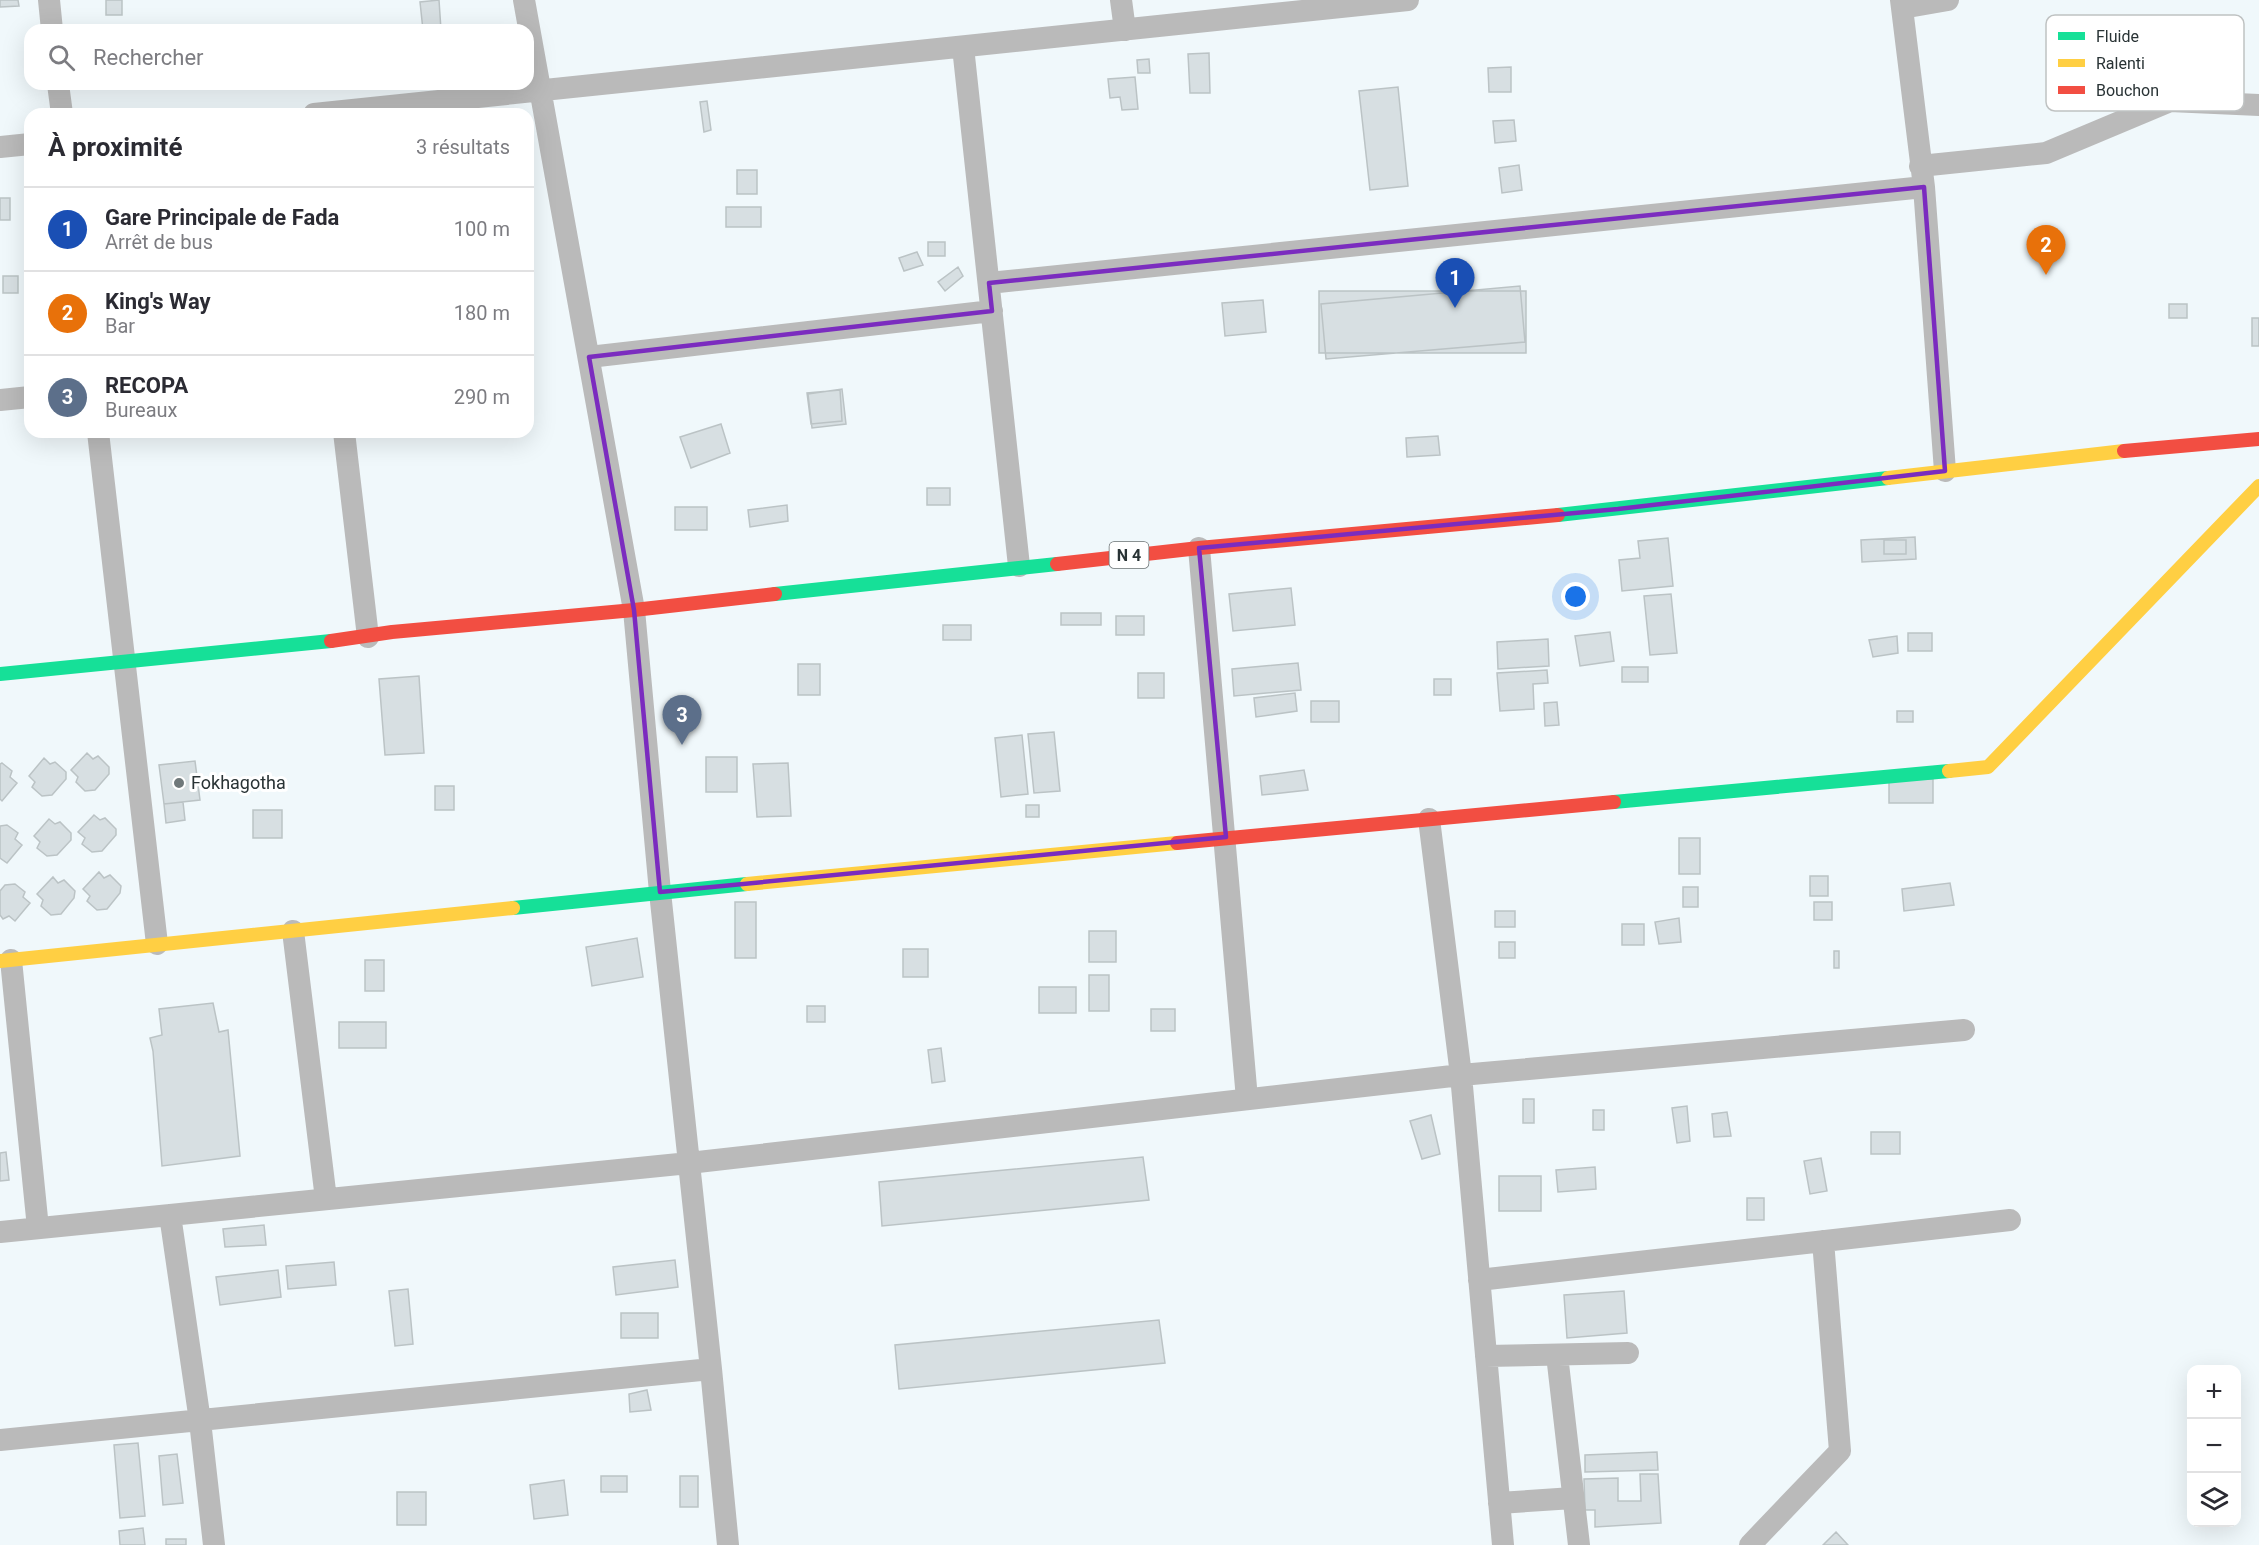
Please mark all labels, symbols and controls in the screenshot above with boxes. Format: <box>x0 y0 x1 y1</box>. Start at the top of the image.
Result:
legend <box>2046 15 2244 111</box>
search box <box>24 24 534 90</box>
text: Fluide <box>2096 27 2139 46</box>
icon: search <box>45 41 78 74</box>
text: Rechercher <box>93 45 204 70</box>
text: Ralenti <box>2096 54 2145 73</box>
text: Bouchon <box>2096 81 2159 100</box>
text: À proximité <box>48 132 182 162</box>
text: 3 résultats <box>416 135 510 159</box>
text: Gare Principale de Fada <box>105 205 339 230</box>
text: 1 <box>62 217 73 241</box>
text: 100 m <box>454 217 510 241</box>
pin: 2 <box>2026 226 2066 275</box>
text: Arrêt de bus <box>105 230 213 254</box>
pin: 1 <box>1436 258 1474 308</box>
text: King's Way <box>105 289 211 314</box>
text: 2 <box>62 301 73 325</box>
text: 180 m <box>454 301 510 325</box>
text: Bar <box>105 314 135 338</box>
text: RECOPA <box>105 373 188 398</box>
text: 3 <box>62 385 73 409</box>
text: 290 m <box>454 385 510 409</box>
text: Bureaux <box>105 398 178 422</box>
road number: N 4 <box>1110 542 1148 568</box>
your location <box>1561 582 1590 611</box>
pin: 3 <box>662 696 702 745</box>
place label: Fokhagotha <box>191 772 286 793</box>
marker: Fokhagotha <box>172 776 186 790</box>
map controls <box>2187 1365 2241 1527</box>
button: + <box>2187 1365 2241 1419</box>
button: − <box>2187 1419 2241 1473</box>
button: layers <box>2187 1473 2241 1527</box>

